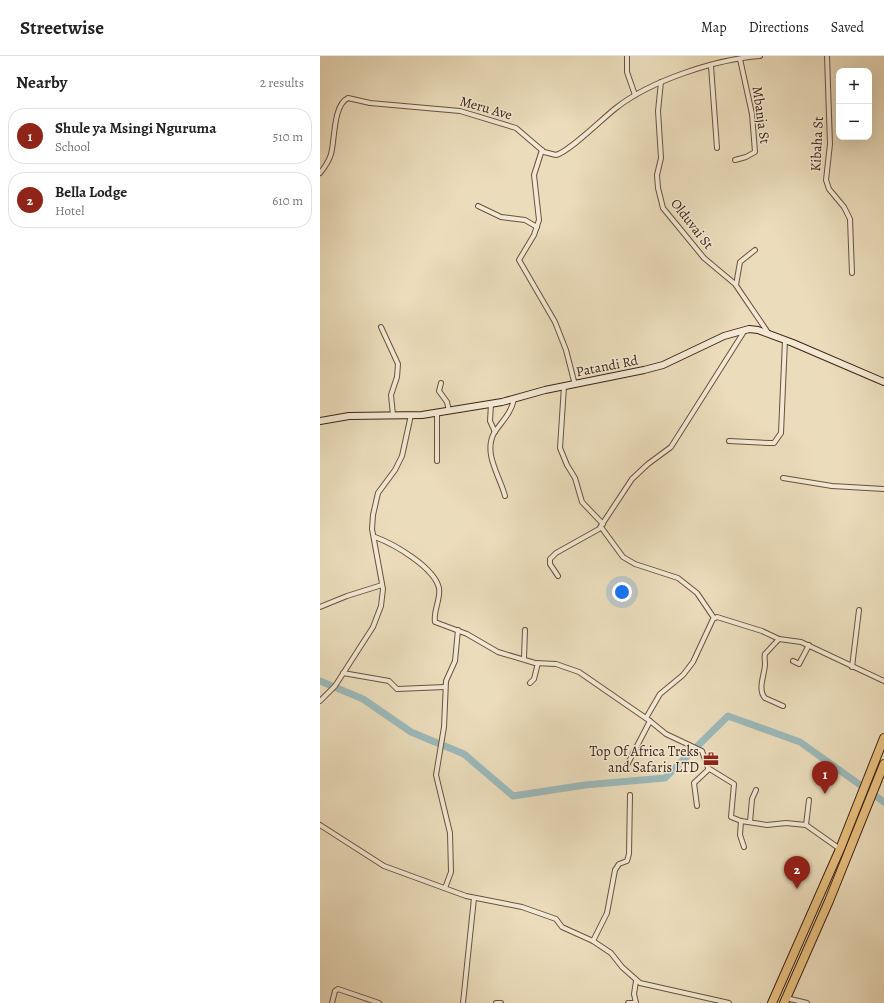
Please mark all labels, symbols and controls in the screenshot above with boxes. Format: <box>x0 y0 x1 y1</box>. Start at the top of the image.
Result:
text: Streetwise <box>20 15 104 41</box>
text: Map <box>701 18 727 37</box>
text: Directions <box>749 18 809 37</box>
text: Saved <box>831 18 864 37</box>
map controls <box>836 68 872 140</box>
button: + <box>836 68 872 104</box>
text: Nearby <box>16 71 67 94</box>
text: 2 results <box>260 74 304 91</box>
street label: Mbanja St <box>748 85 774 145</box>
street label: Meru Ave <box>458 91 514 125</box>
button: − <box>836 104 872 140</box>
street label: Kibaha St <box>806 116 828 172</box>
text: Shule ya Msingi Nguruma <box>55 118 216 138</box>
text: 1 <box>28 128 32 145</box>
text: 510 m <box>273 128 303 145</box>
text: School <box>55 138 90 155</box>
text: Bella Lodge <box>55 182 127 202</box>
text: 2 <box>27 192 33 209</box>
text: 610 m <box>272 192 303 209</box>
street label: Olduvai St <box>666 195 718 254</box>
text: Hotel <box>55 202 84 219</box>
street label: Patandi Rd <box>574 351 640 381</box>
your location <box>612 582 632 602</box>
place label: Top Of Africa Treks and Safaris LTD <box>589 742 699 777</box>
office icon: Top Of Africa Treks and Safaris LTD <box>702 750 720 768</box>
pin: 1 <box>812 761 838 794</box>
pin: 2 <box>784 856 810 889</box>

